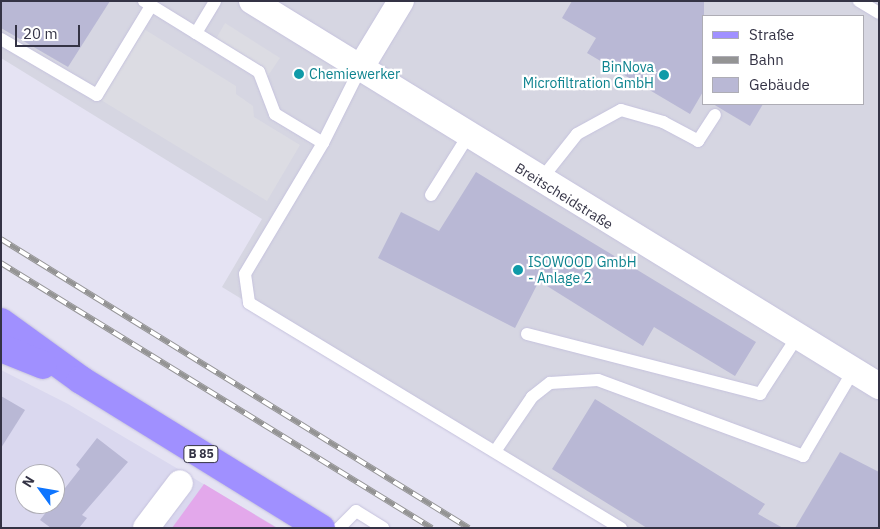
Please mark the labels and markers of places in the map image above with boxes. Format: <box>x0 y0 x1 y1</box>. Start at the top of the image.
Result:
place label: BinNova Microfiltration GmbH <box>523 59 654 92</box>
place label: Chemiewerker <box>309 66 400 82</box>
marker: Chemiewerker <box>293 68 305 80</box>
marker: BinNova Microfiltration GmbH <box>658 69 670 81</box>
place label: ISOWOOD GmbH - Anlage 2 <box>528 254 637 286</box>
marker: ISOWOOD GmbH - Anlage 2 <box>512 264 524 276</box>

